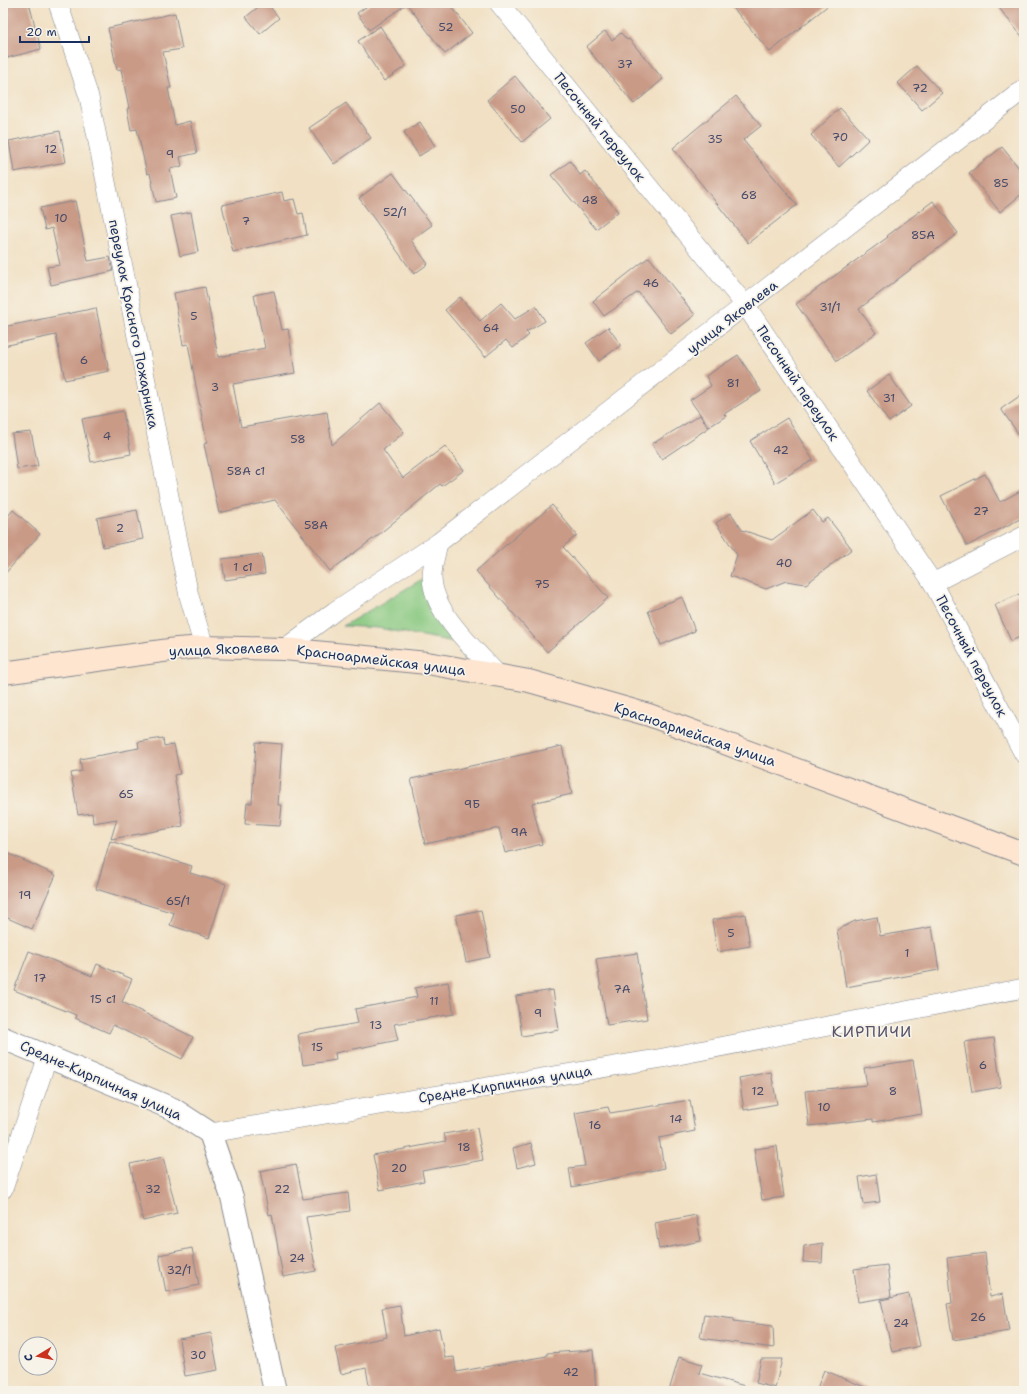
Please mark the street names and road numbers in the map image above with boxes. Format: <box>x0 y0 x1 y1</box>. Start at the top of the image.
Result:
street label: Песочный переулок <box>550 69 650 186</box>
street label: переулок Красного Пожарника <box>105 218 163 431</box>
street label: улица Яковлева <box>683 276 781 358</box>
street label: Песочный переулок <box>753 322 844 444</box>
street label: Песочный переулок <box>932 592 1012 720</box>
street label: улица Яковлева <box>169 638 280 660</box>
street label: Красноармейская улица <box>295 641 467 679</box>
street label: Красноармейская улица <box>612 698 779 770</box>
street label: Средне-Кирпичная улица <box>17 1036 185 1124</box>
street label: Средне-Кирпичная улица <box>417 1061 593 1107</box>

